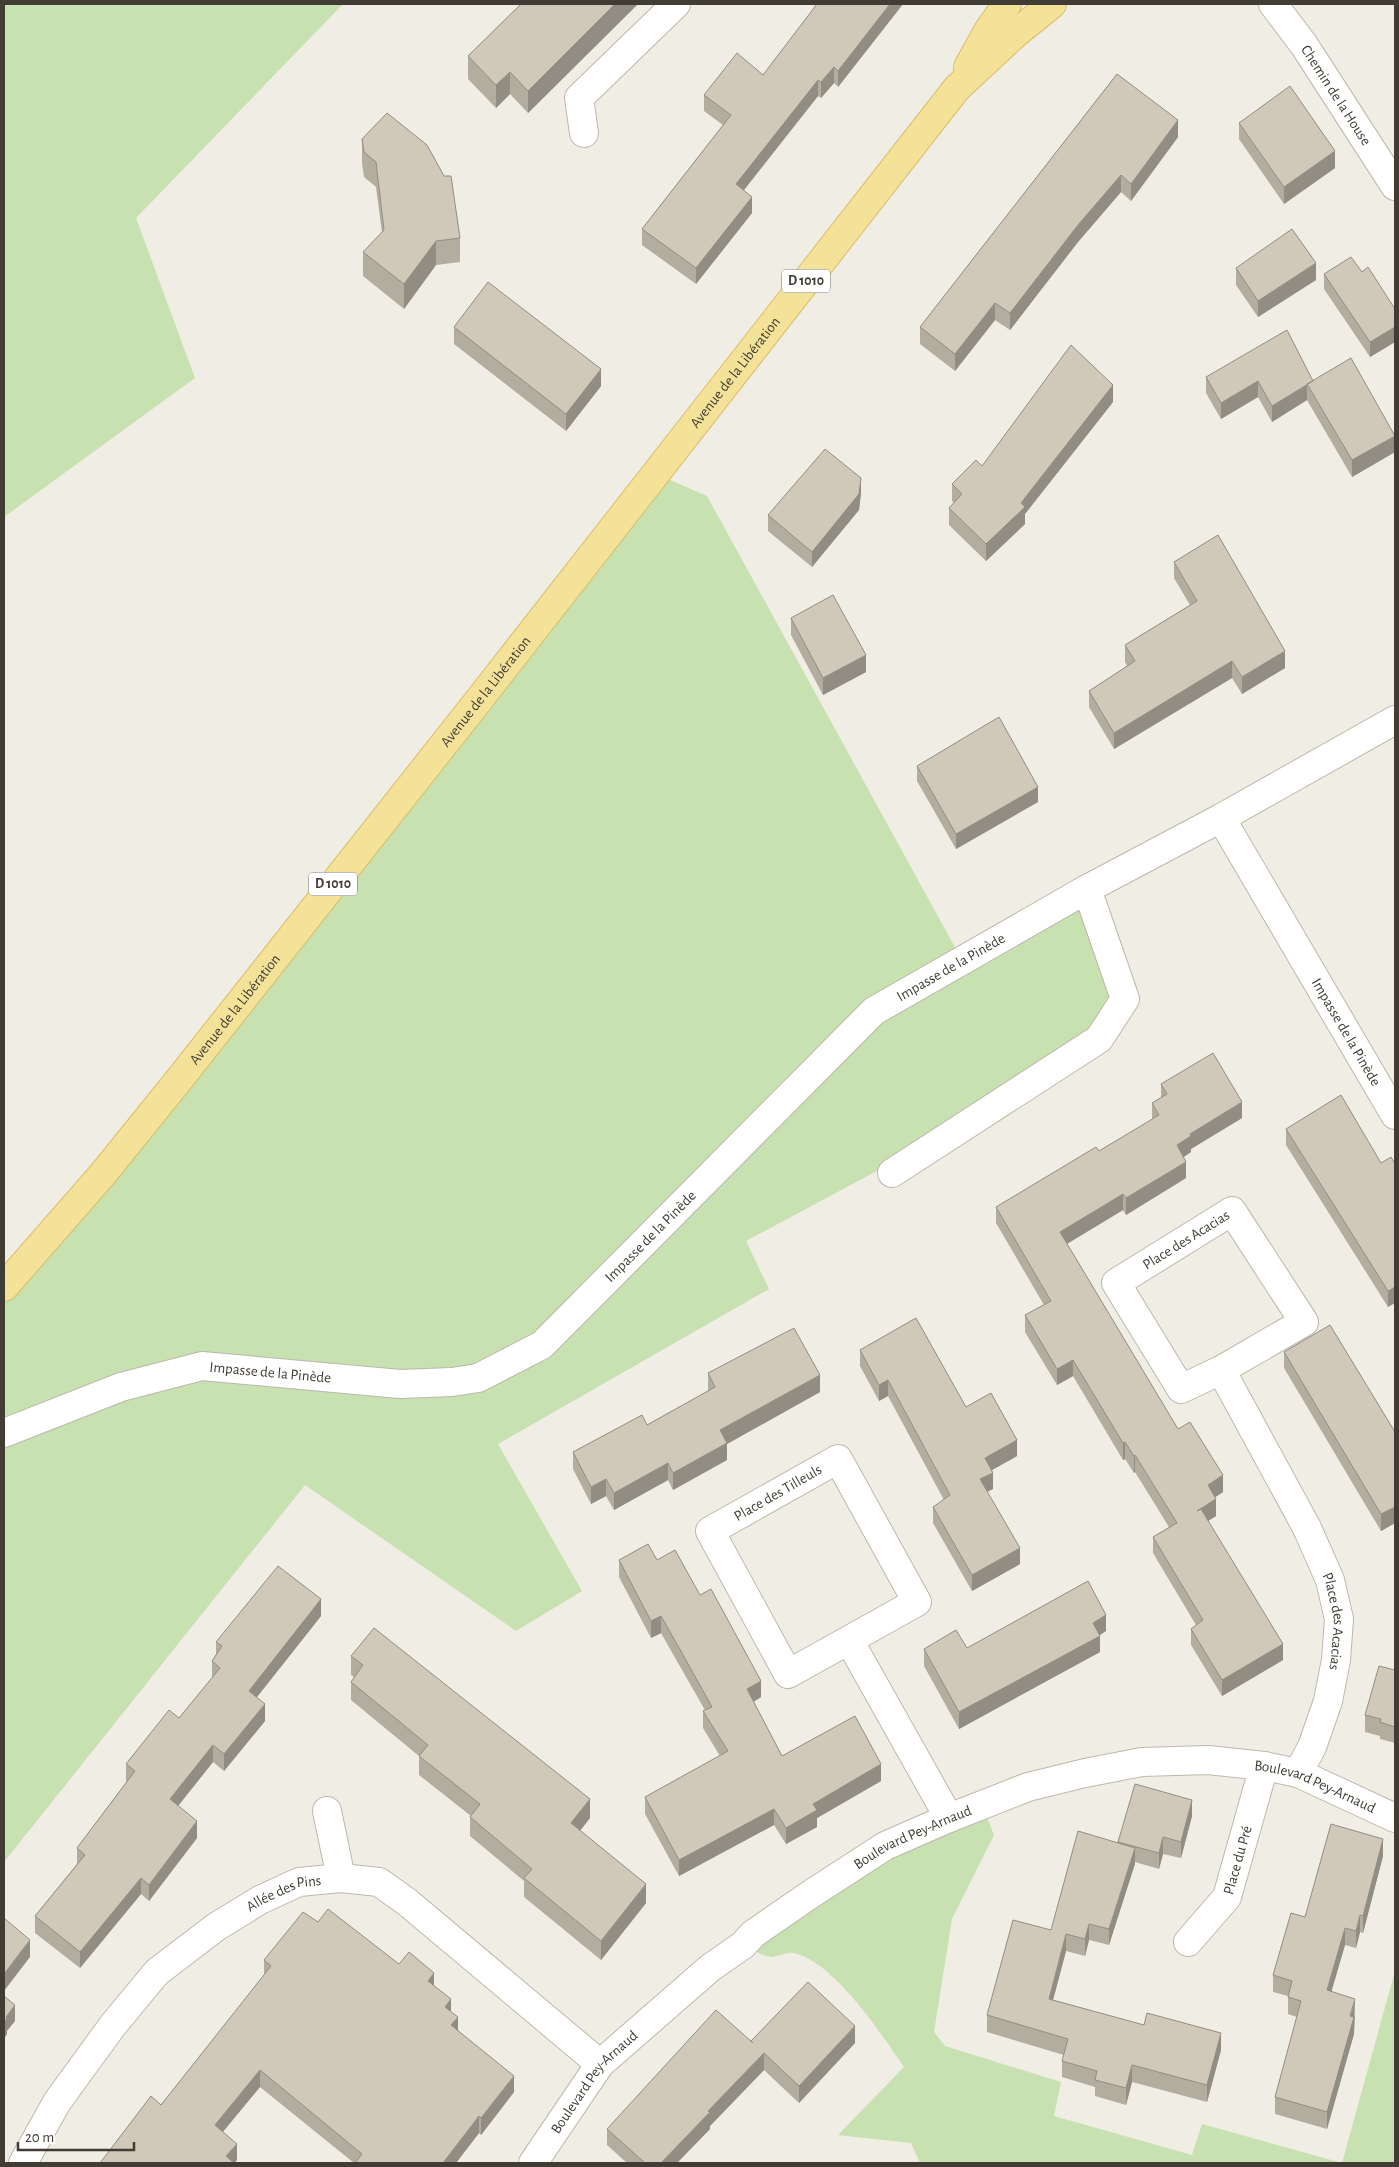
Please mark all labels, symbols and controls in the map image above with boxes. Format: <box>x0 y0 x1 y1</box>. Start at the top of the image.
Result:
street label: Chemin de la House <box>1298 42 1374 148</box>
road number: D 1010 <box>782 270 830 292</box>
street label: Avenue de la Libération <box>687 314 783 431</box>
street label: Avenue de la Libération <box>437 633 533 750</box>
road number: D 1010 <box>309 872 357 896</box>
street label: Impasse de la Pinède <box>894 930 1008 1004</box>
street label: Avenue de la Libération <box>187 951 283 1067</box>
street label: Impasse de la Pinède <box>1309 975 1384 1089</box>
street label: Impasse de la Pinède <box>602 1188 699 1285</box>
street label: Place des Acacias <box>1140 1207 1232 1272</box>
street label: Impasse de la Pinède <box>209 1359 332 1385</box>
street label: Place des Tilleuls <box>732 1462 824 1524</box>
street label: Place des Acacias <box>1320 1570 1346 1672</box>
street label: Boulevard Pey-Arnaud <box>1254 1758 1378 1816</box>
street label: Boulevard Pey-Arnaud <box>851 1802 974 1872</box>
street label: Place du Pré <box>1221 1824 1254 1896</box>
street label: Allée des Pins <box>244 1872 322 1914</box>
street label: Boulevard Pey-Arnaud <box>548 2027 640 2136</box>
scale bar <box>18 2120 134 2152</box>
text: 20 m <box>25 2130 54 2145</box>

